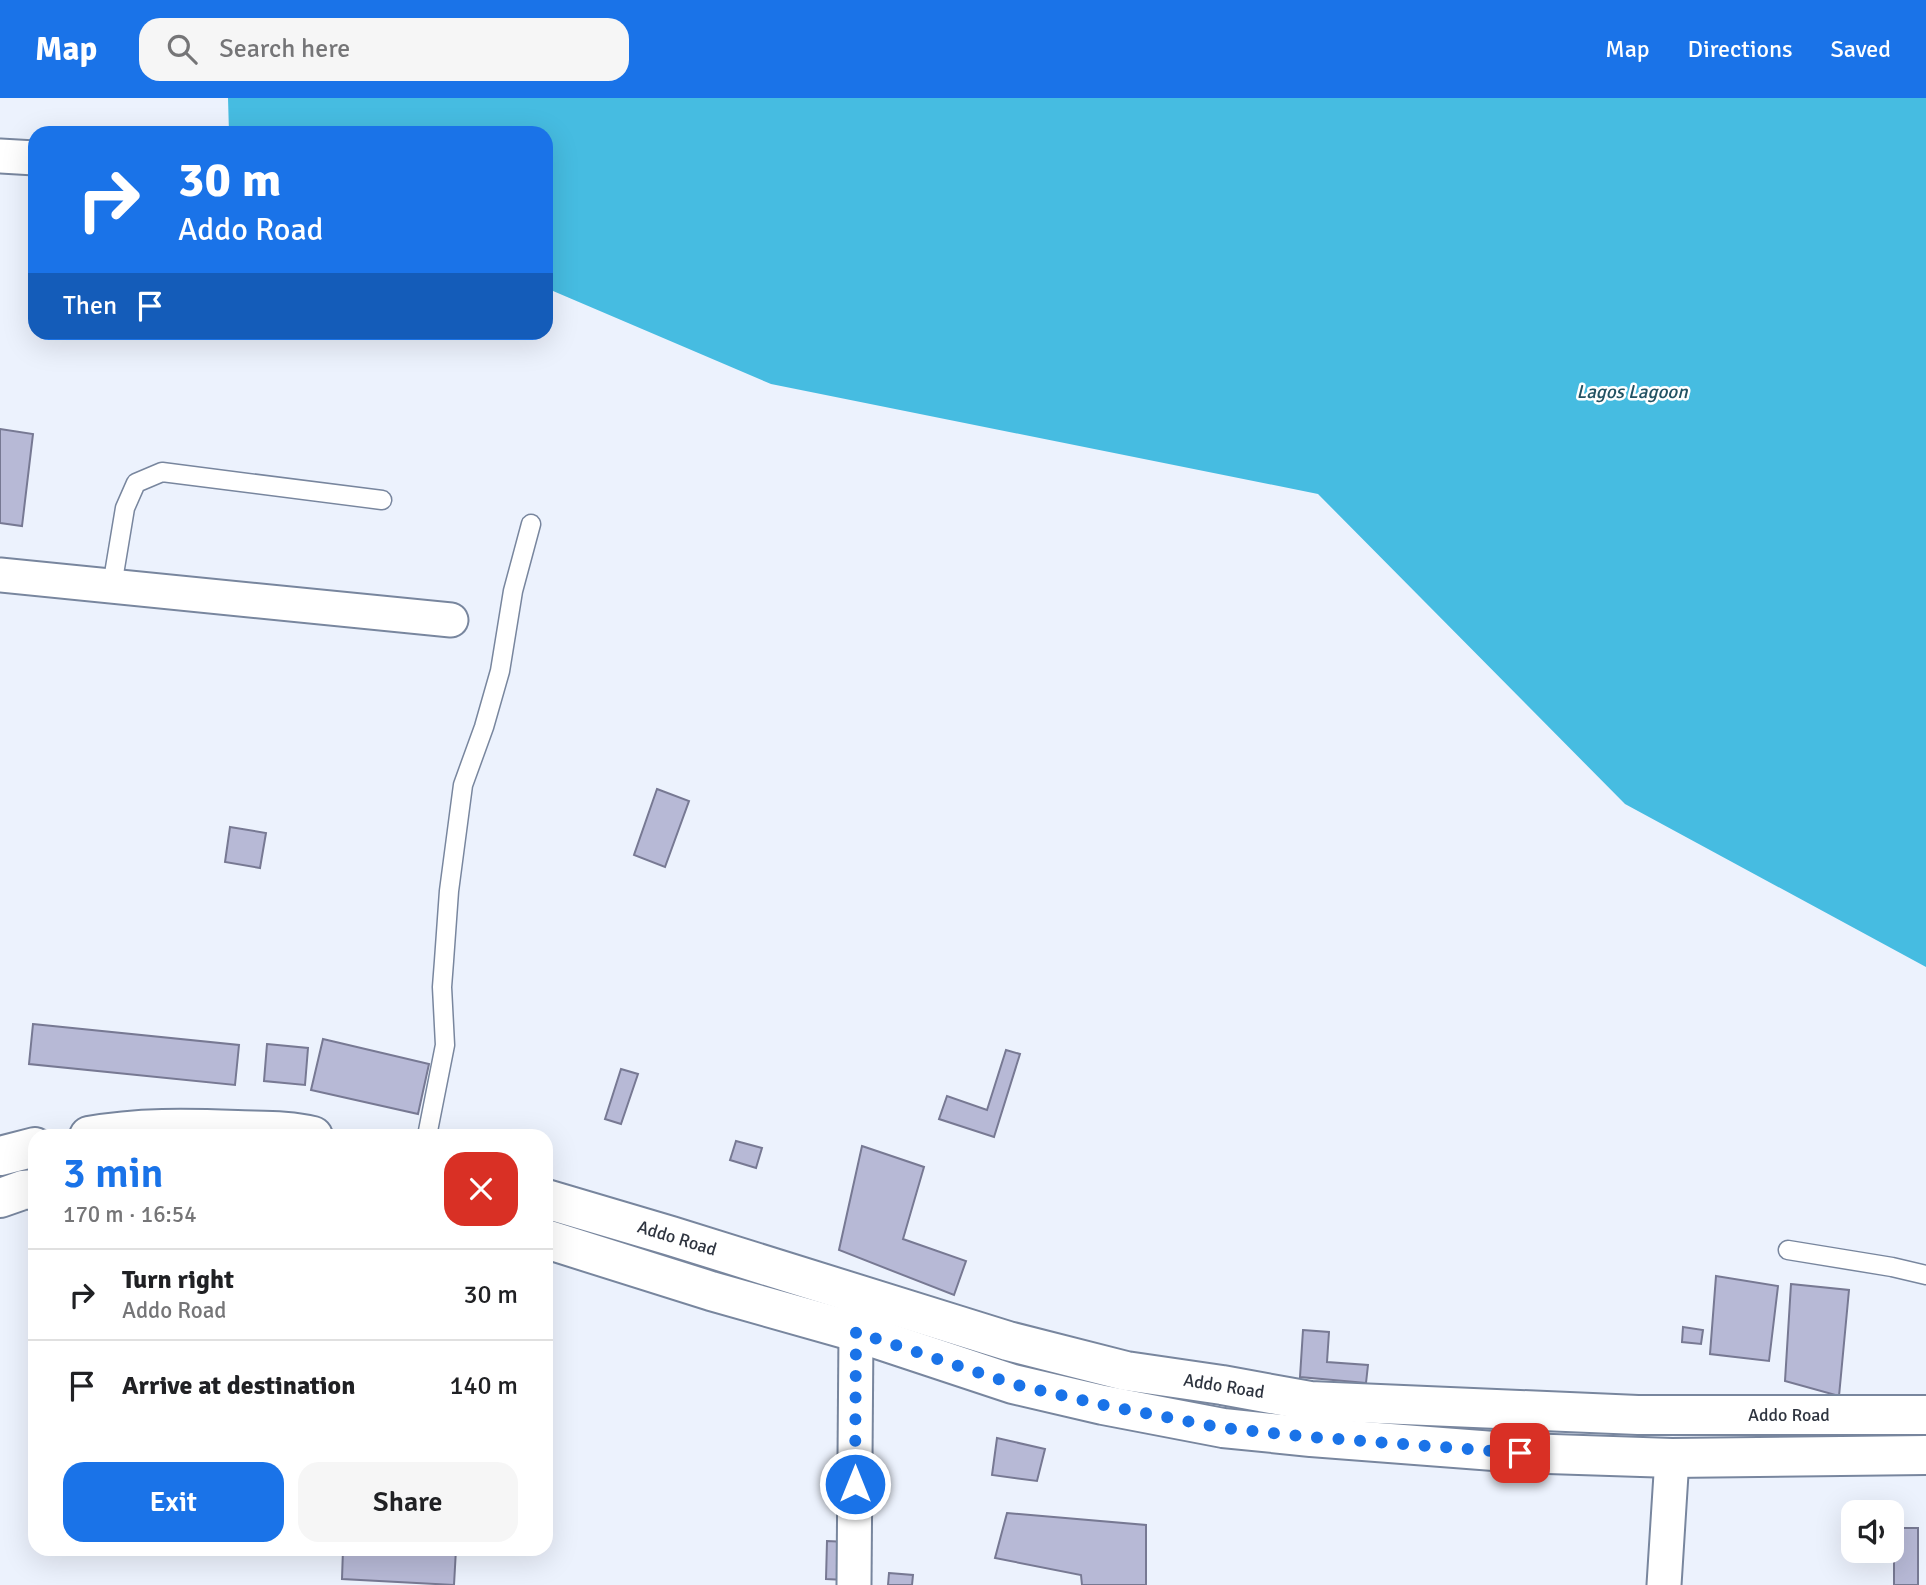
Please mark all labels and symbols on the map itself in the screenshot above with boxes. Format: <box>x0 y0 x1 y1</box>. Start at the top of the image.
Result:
water label: Lagos Lagoon <box>1576 380 1688 404</box>
street label: Addo Road <box>635 1216 719 1260</box>
street label: Addo Road <box>1182 1369 1266 1403</box>
street label: Addo Road <box>1748 1404 1830 1426</box>
pin <box>1490 1423 1550 1483</box>
position arrow <box>818 1447 892 1521</box>

